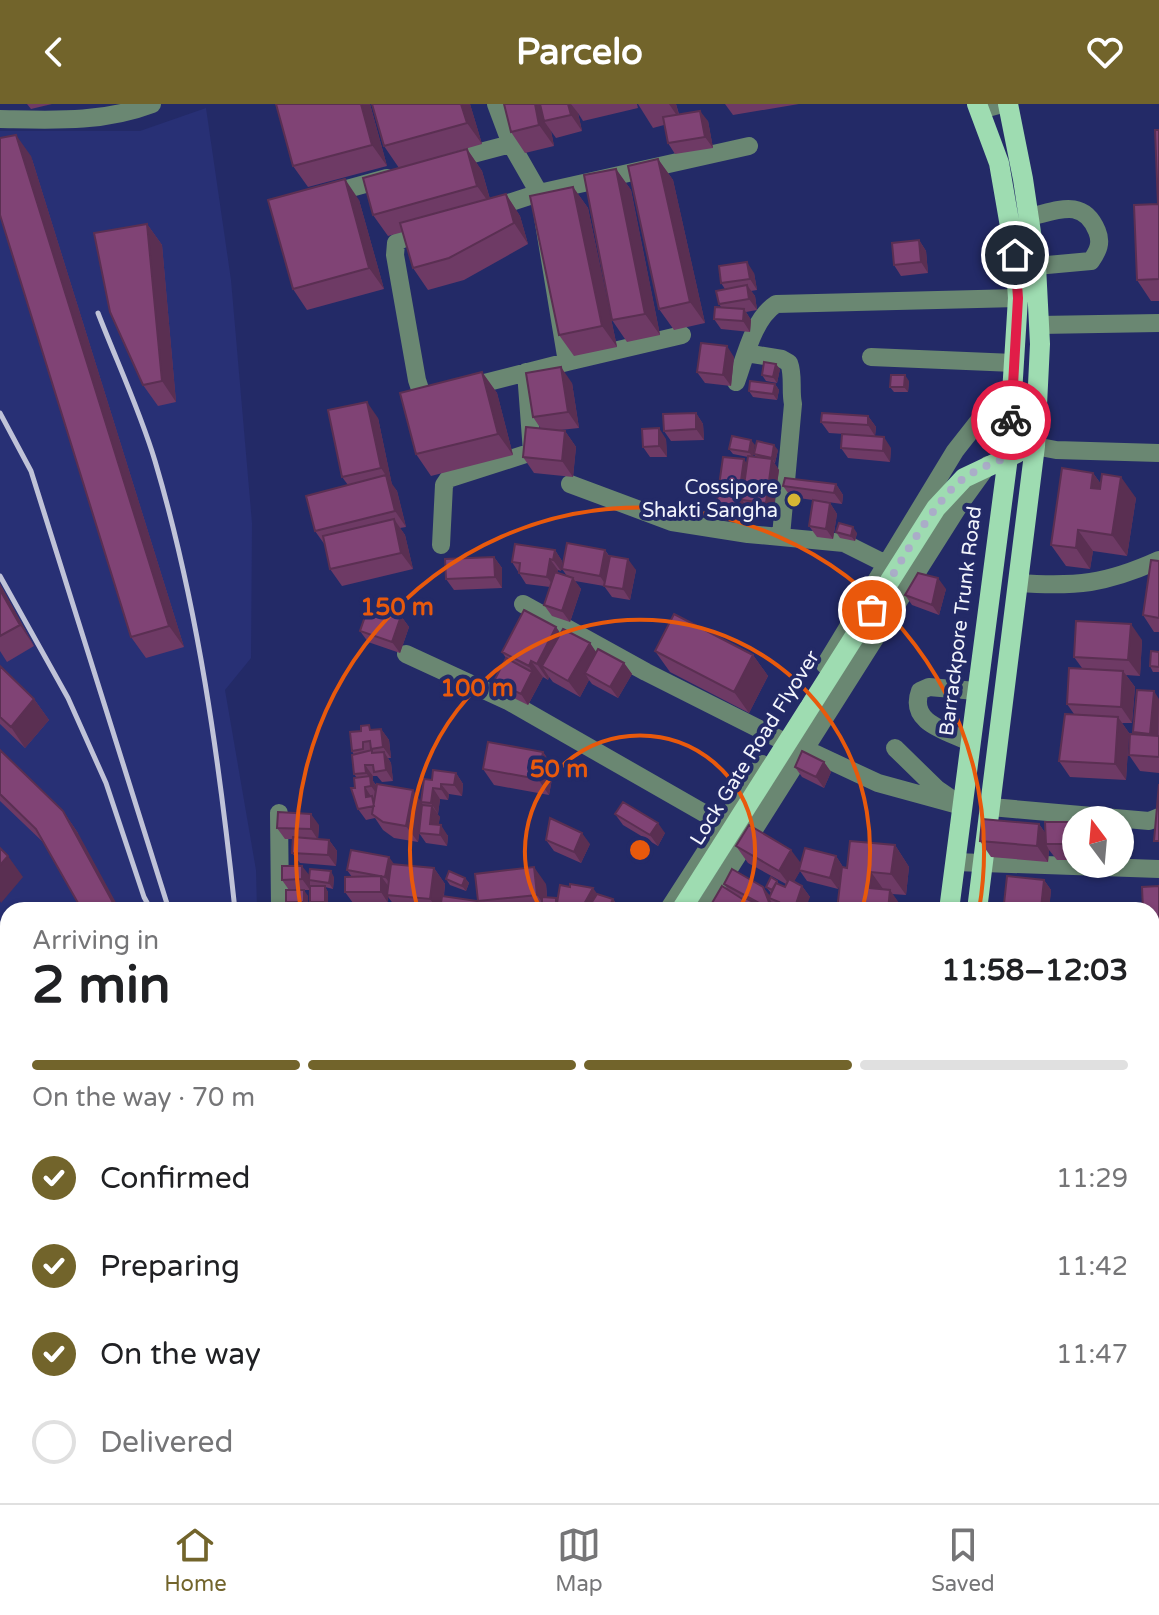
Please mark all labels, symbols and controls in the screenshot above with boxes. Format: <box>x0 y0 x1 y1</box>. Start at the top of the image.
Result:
icon: back <box>32 30 76 74</box>
icon: heart <box>1083 30 1127 74</box>
text: Parcelo <box>516 31 643 74</box>
pin <box>981 221 1049 289</box>
icon: home <box>993 233 1037 277</box>
courier <box>971 380 1051 460</box>
icon: bike <box>989 398 1033 442</box>
place label: Cossipore Shakti Sangha <box>642 476 778 523</box>
marker: Cossipore Shakti Sangha <box>785 491 803 509</box>
street label: Barrackpore Trunk Road <box>935 505 987 737</box>
pin <box>838 576 906 644</box>
icon: bag <box>850 588 894 632</box>
text: 150 m <box>360 593 434 622</box>
street label: Lock Gate Road Flyover <box>685 646 825 850</box>
text: 100 m <box>440 674 514 703</box>
text: 50 m <box>530 755 588 784</box>
north arrow <box>1062 806 1134 878</box>
map controls <box>1062 806 1134 878</box>
centre of rings <box>626 836 654 864</box>
text: Arriving in <box>32 925 159 956</box>
text: 11:58–12:03 <box>941 952 1128 989</box>
text: 2 min <box>32 954 171 1017</box>
text: On the way · 70 m <box>32 1082 255 1113</box>
icon: check <box>32 1156 76 1200</box>
text: Confirmed <box>100 1160 251 1197</box>
text: 11:29 <box>1056 1163 1128 1194</box>
icon: check <box>32 1244 76 1288</box>
text: Preparing <box>100 1248 240 1285</box>
text: 11:42 <box>1056 1251 1128 1282</box>
icon: check <box>32 1332 76 1376</box>
text: On the way <box>100 1336 261 1373</box>
text: 11:47 <box>1056 1339 1128 1370</box>
text: Delivered <box>100 1424 234 1461</box>
tab: Home <box>164 1523 227 1597</box>
tab: Map <box>555 1523 603 1597</box>
tab: Saved <box>931 1523 995 1597</box>

